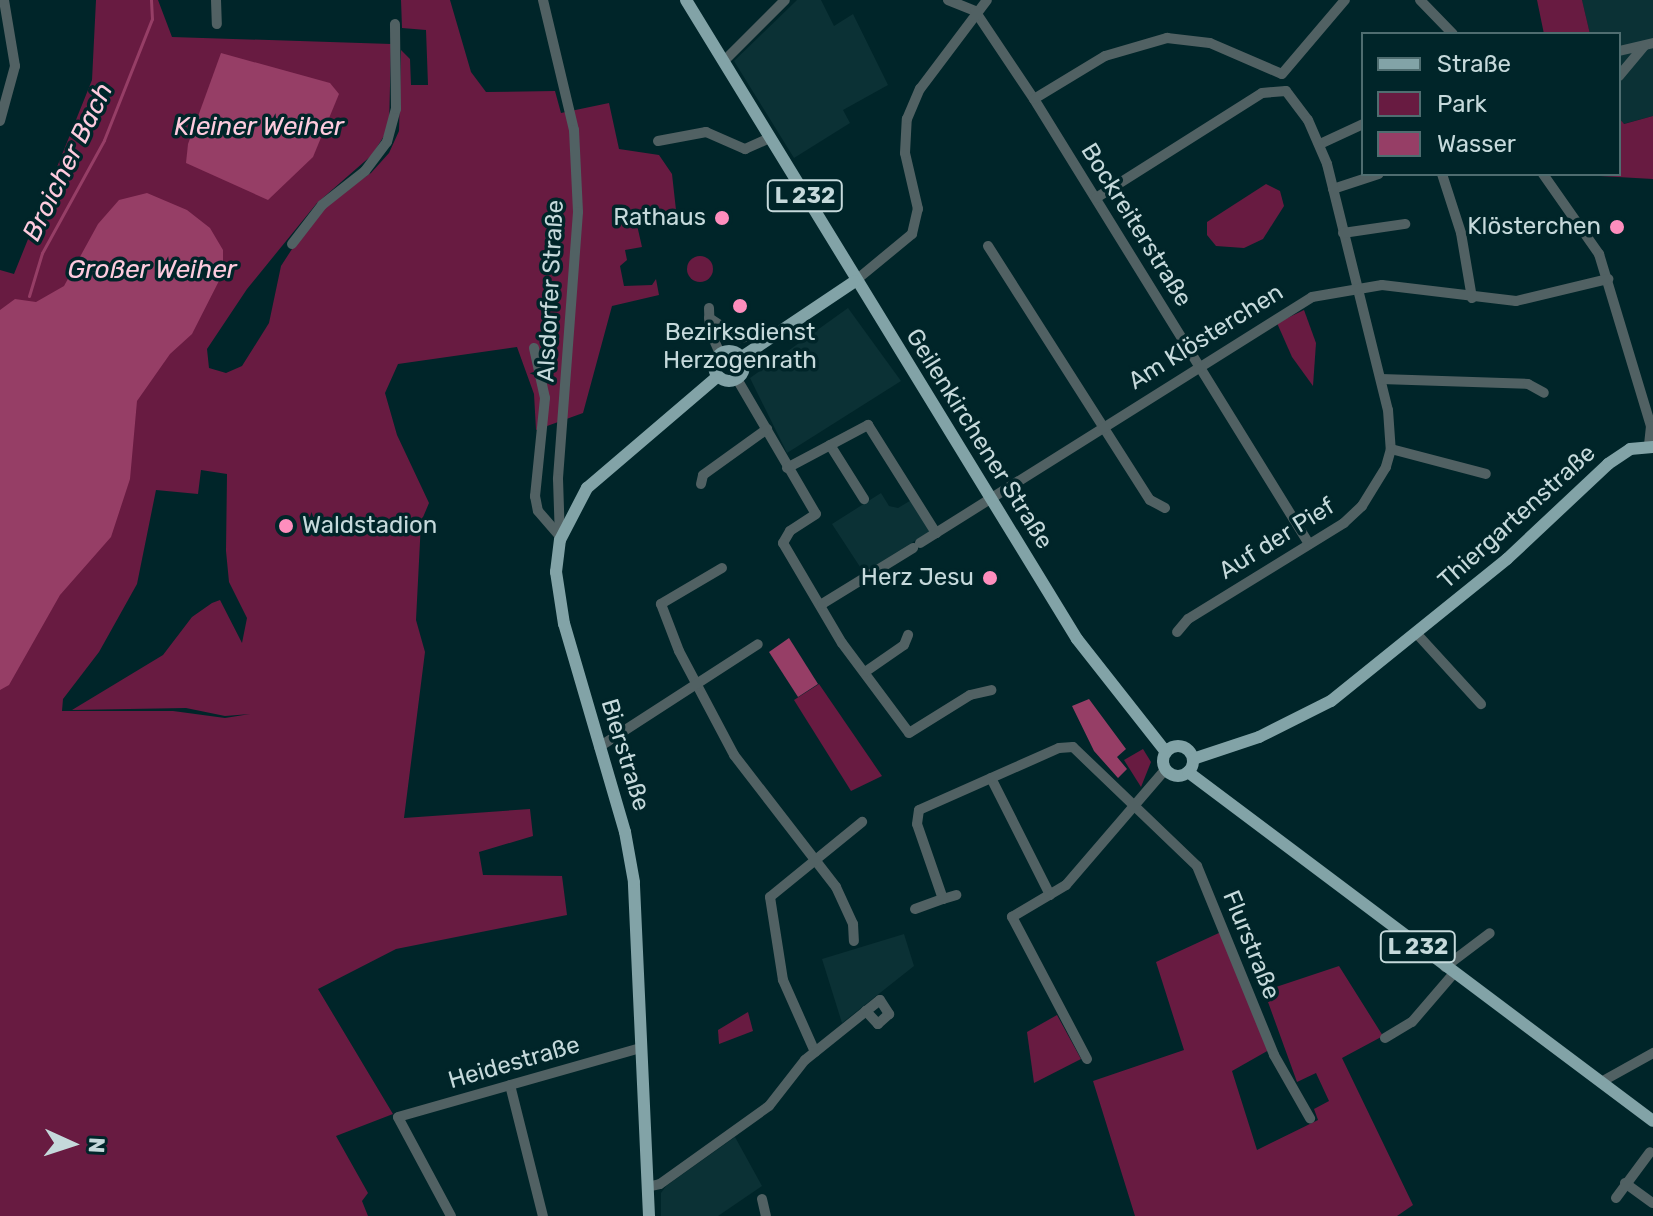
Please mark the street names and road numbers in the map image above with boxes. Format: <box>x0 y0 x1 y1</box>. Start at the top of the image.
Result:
street label: Bockreiterstraße <box>1074 138 1198 312</box>
road number: L 232 <box>765 178 845 214</box>
street label: Alsdorfer Straße <box>532 199 570 383</box>
street label: Am Klösterchen <box>1123 278 1289 396</box>
street label: Geilenkirchener Straße <box>899 323 1059 555</box>
street label: Thiergartenstraße <box>1432 439 1602 595</box>
street label: Auf der Pief <box>1213 492 1341 586</box>
street label: Bierstraße <box>594 695 656 815</box>
street label: Flurstraße <box>1216 886 1286 1004</box>
road number: L 232 <box>1378 929 1458 965</box>
street label: Heidestraße <box>445 1030 583 1096</box>

